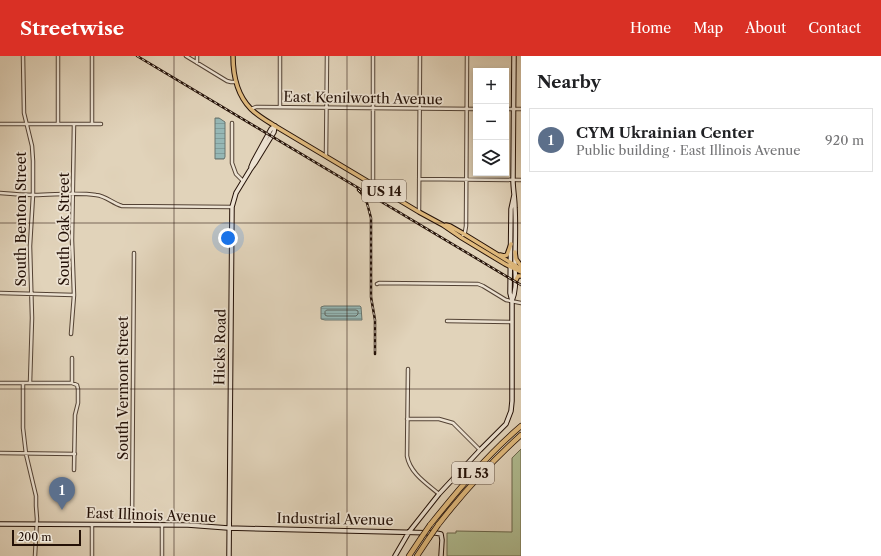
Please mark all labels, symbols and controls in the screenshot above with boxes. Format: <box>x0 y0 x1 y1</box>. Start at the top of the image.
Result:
text: Streetwise <box>20 17 124 40</box>
text: Home <box>630 19 671 37</box>
text: Map <box>693 19 723 37</box>
text: About <box>745 19 786 37</box>
text: Contact <box>808 19 861 37</box>
map controls <box>473 68 509 176</box>
button: + <box>473 68 509 104</box>
text: Nearby <box>537 72 601 92</box>
street label: East Kenilworth Avenue <box>283 88 443 108</box>
button: − <box>473 104 509 140</box>
text: CYM Ukrainian Center <box>576 123 754 142</box>
text: 1 <box>548 132 554 148</box>
text: 920 m <box>825 132 864 148</box>
button: layers <box>473 140 509 176</box>
text: Public building · East Illinois Avenue <box>576 142 801 158</box>
street label: South Benton Street <box>12 151 30 287</box>
street label: South Oak Street <box>55 172 73 286</box>
road number: US 14 <box>362 180 406 202</box>
your location <box>218 228 238 248</box>
street label: Hicks Road <box>210 308 230 385</box>
street label: South Vermont Street <box>114 316 132 460</box>
road number: IL 53 <box>452 462 494 484</box>
pin: 1 <box>49 477 75 510</box>
street label: East Illinois Avenue <box>86 504 217 526</box>
street label: Industrial Avenue <box>276 509 394 529</box>
scale bar <box>12 528 81 547</box>
text: 200 m <box>18 530 51 544</box>

